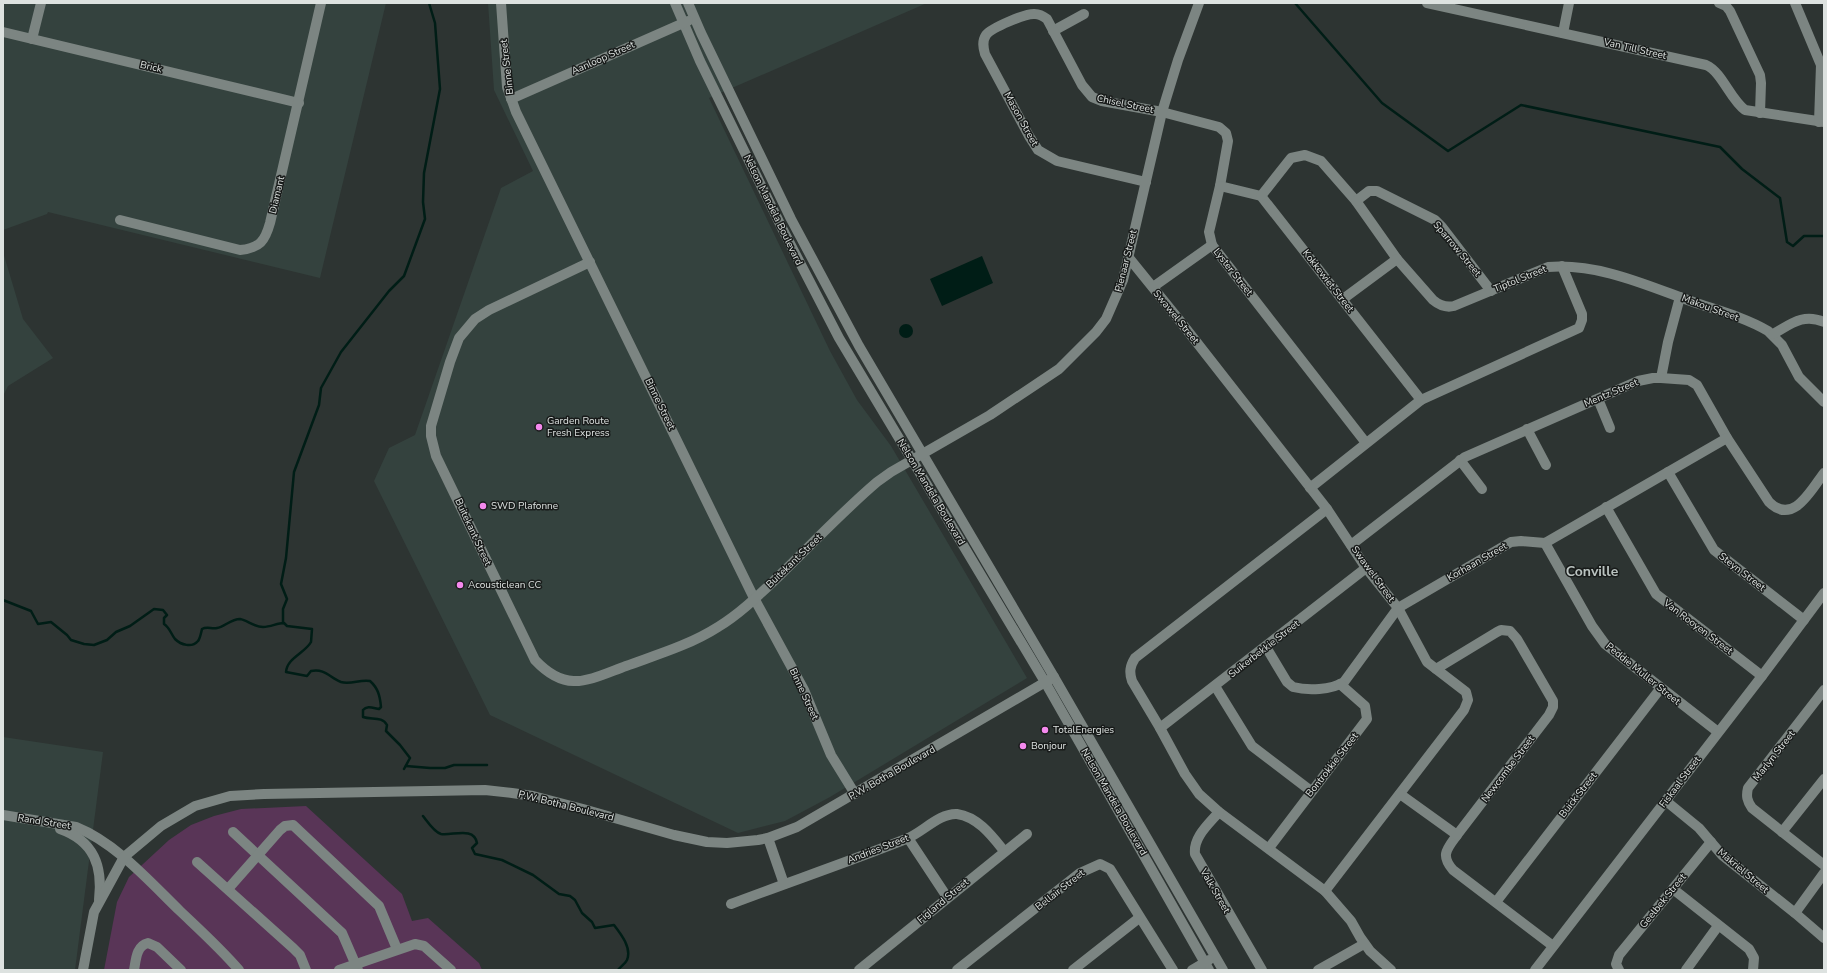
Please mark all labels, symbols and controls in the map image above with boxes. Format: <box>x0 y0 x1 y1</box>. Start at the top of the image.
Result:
street label: Van Till Street <box>1601 35 1668 63</box>
street label: Binne Street <box>497 38 517 95</box>
street label: Aanloop Street <box>569 38 637 78</box>
street label: Brick <box>139 58 164 77</box>
street label: Mason Street <box>1000 89 1042 149</box>
street label: Chisel Street <box>1095 91 1155 117</box>
street label: Nelson Mandela Boulevard <box>740 152 806 268</box>
street label: Diamant <box>266 174 288 215</box>
street label: Sparrow Street <box>1430 218 1485 280</box>
street label: Pienaar Street <box>1112 228 1141 294</box>
street label: Lyster Street <box>1210 245 1256 299</box>
street label: Kokkewiet Street <box>1299 247 1357 316</box>
street label: Tiptol Street <box>1491 262 1549 296</box>
street label: Swawel Street <box>1150 287 1203 347</box>
street label: Makou Street <box>1680 291 1741 325</box>
street label: Mentz Street <box>1582 375 1641 411</box>
street label: Binne Street <box>642 376 679 433</box>
place label: Garden Route Fresh Express <box>547 414 610 440</box>
marker: Garden Route Fresh Express <box>534 422 544 432</box>
street label: Nelson Mandela Boulevard <box>894 436 968 548</box>
street label: Buitekant Street <box>451 496 495 568</box>
place label: SWD Plafonne <box>491 499 558 513</box>
marker: SWD Plafonne <box>478 501 488 511</box>
street label: Buitekant Street <box>763 530 825 591</box>
street label: Korhaan Street <box>1444 539 1510 585</box>
street label: Swawel Street <box>1348 543 1398 605</box>
street label: Steyn Street <box>1716 549 1769 595</box>
district label: Conville <box>1566 562 1619 581</box>
place label: Acousticlean CC <box>468 578 541 592</box>
marker: Acousticlean CC <box>455 580 465 590</box>
street label: Van Rooyen Street <box>1660 596 1736 658</box>
street label: Suikerbekkie Street <box>1226 617 1303 681</box>
street label: Peddie Muller Street <box>1603 640 1684 709</box>
street label: Binne Street <box>786 666 822 723</box>
place label: TotalEnergies <box>1053 723 1114 737</box>
marker: TotalEnergies <box>1040 725 1050 735</box>
street label: Marlyn Street <box>1750 727 1799 784</box>
street label: Bontrokkie Street <box>1302 730 1362 800</box>
street label: Newcombe Street <box>1478 732 1538 805</box>
place label: Bonjour <box>1031 739 1067 753</box>
marker: Bonjour <box>1018 741 1028 751</box>
street label: P.W. Botha Boulevard <box>846 742 938 804</box>
street label: Nelson Mandela Boulevard <box>1078 746 1151 858</box>
street label: Fiskaal Street <box>1656 753 1704 811</box>
street label: Buick Street <box>1556 769 1600 821</box>
street label: P.W. Botha Boulevard <box>517 787 615 825</box>
street label: Rand Street <box>17 811 72 833</box>
street label: Andries Street <box>845 831 911 867</box>
street label: Makriel Street <box>1714 845 1772 897</box>
street label: Valk Street <box>1196 865 1234 916</box>
street label: Bellair Street <box>1032 866 1088 914</box>
street label: Geelbek Street <box>1637 870 1690 931</box>
street label: Figland Street <box>914 875 972 927</box>

